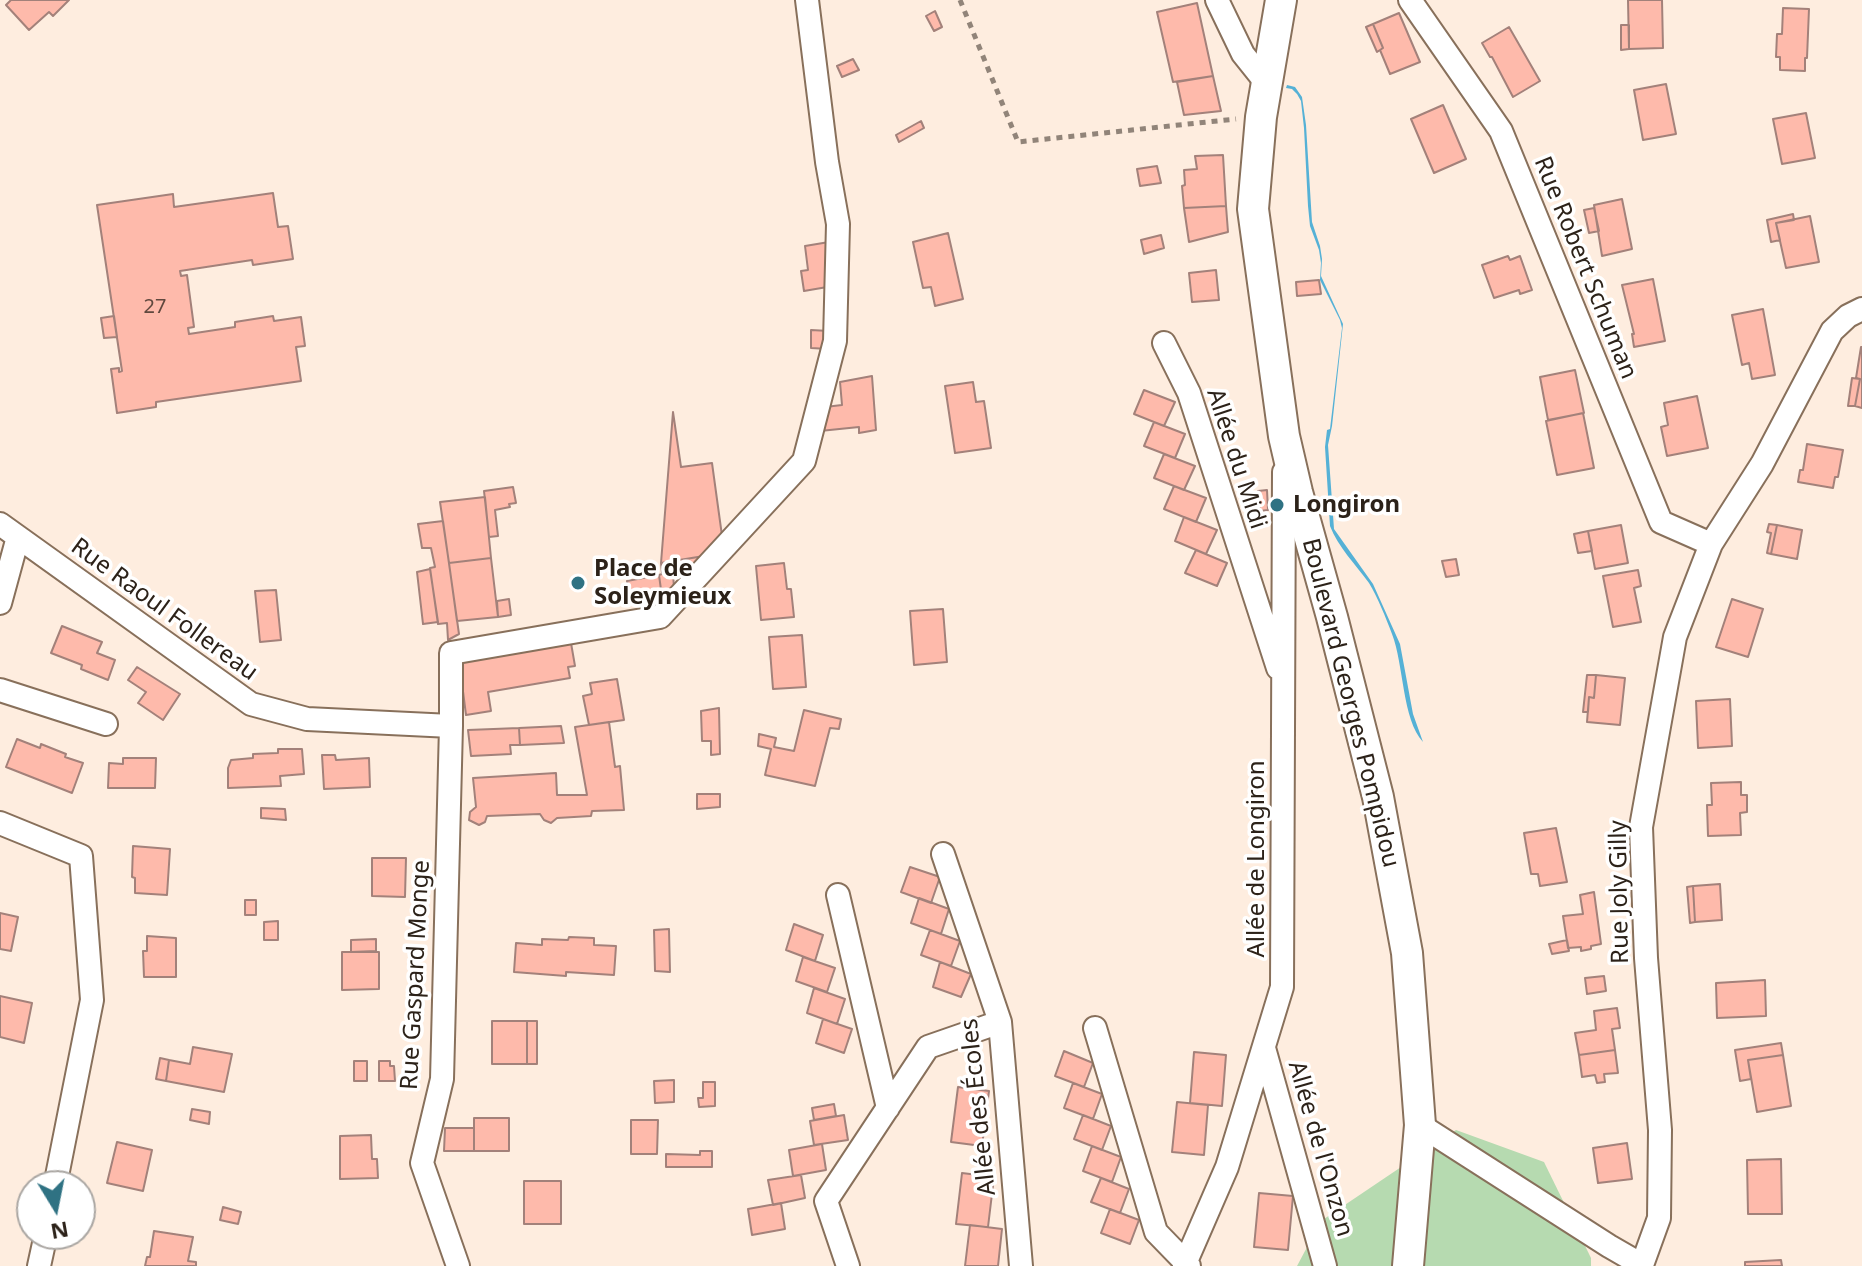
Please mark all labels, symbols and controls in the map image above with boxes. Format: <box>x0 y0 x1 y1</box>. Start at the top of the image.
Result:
street label: Rue Robert Schuman <box>1527 153 1643 383</box>
house number: 27 <box>144 295 166 319</box>
street label: Allée du Midi <box>1200 385 1272 533</box>
place label: Longiron <box>1293 491 1400 519</box>
marker: Longiron <box>1268 496 1286 514</box>
street label: Rue Raoul Follereau <box>65 533 263 687</box>
street label: Boulevard Georges Pompidou <box>1295 536 1405 870</box>
place label: Place de Soleymieux <box>594 555 731 611</box>
marker: Place de Soleymieux <box>569 574 587 592</box>
street label: Allée de Longiron <box>1243 760 1271 958</box>
street label: Rue Joly Gilly <box>1604 820 1636 964</box>
street label: Rue Gaspard Monge <box>396 859 436 1091</box>
street label: Allée des Écoles <box>955 1017 1003 1197</box>
street label: Allée de l'Onzon <box>1281 1058 1359 1240</box>
north arrow <box>16 1170 96 1250</box>
text: N <box>48 1215 71 1248</box>

